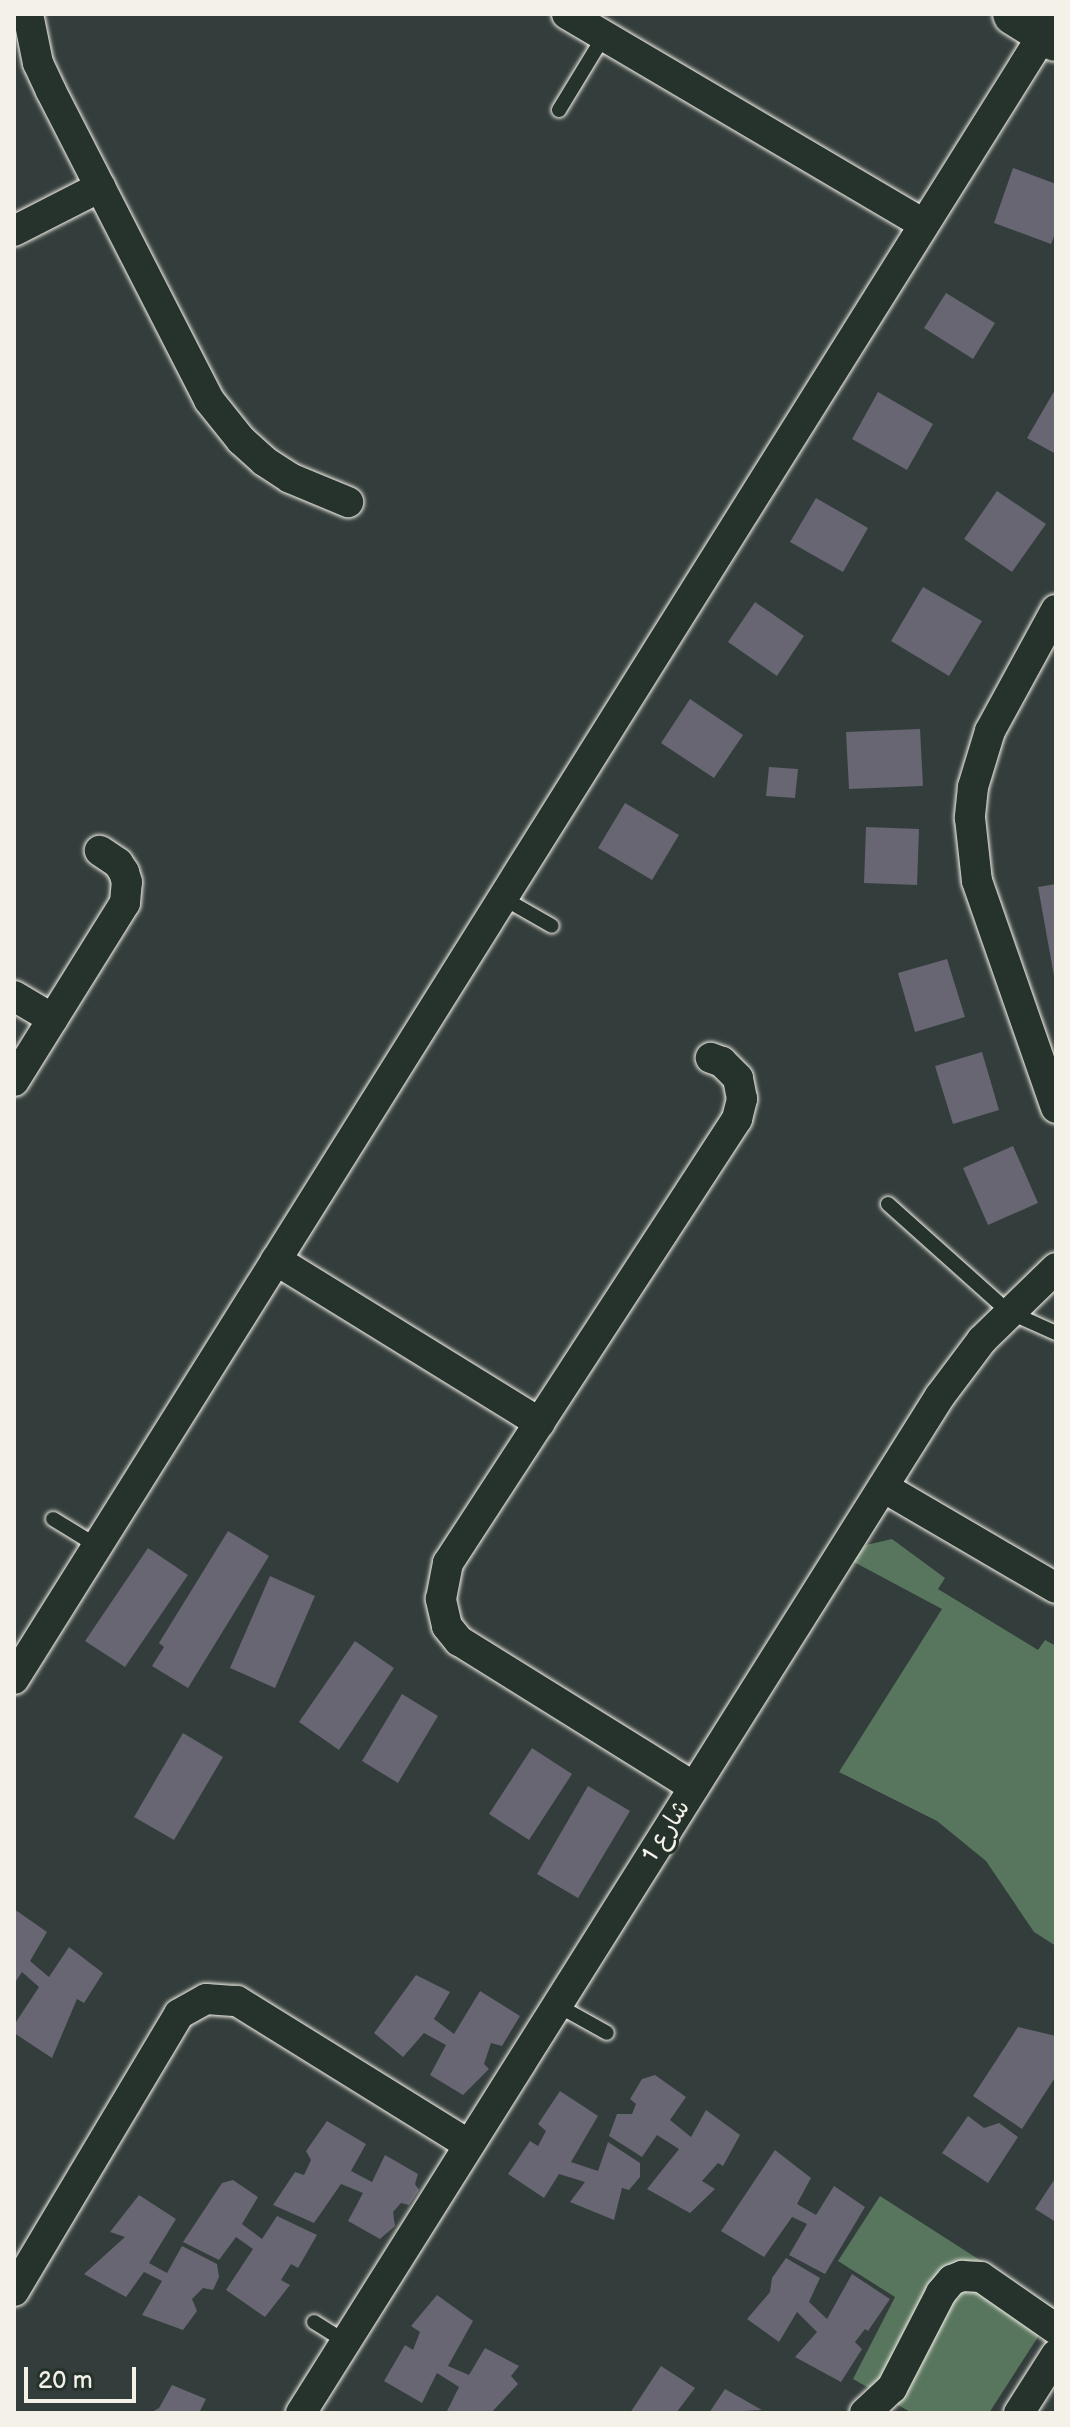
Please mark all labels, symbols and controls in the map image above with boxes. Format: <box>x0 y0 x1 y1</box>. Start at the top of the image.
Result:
street label: شارع 1 <box>636 1795 696 1867</box>
scale bar <box>28 2351 140 2401</box>
text: 20 m <box>38 2366 93 2395</box>

